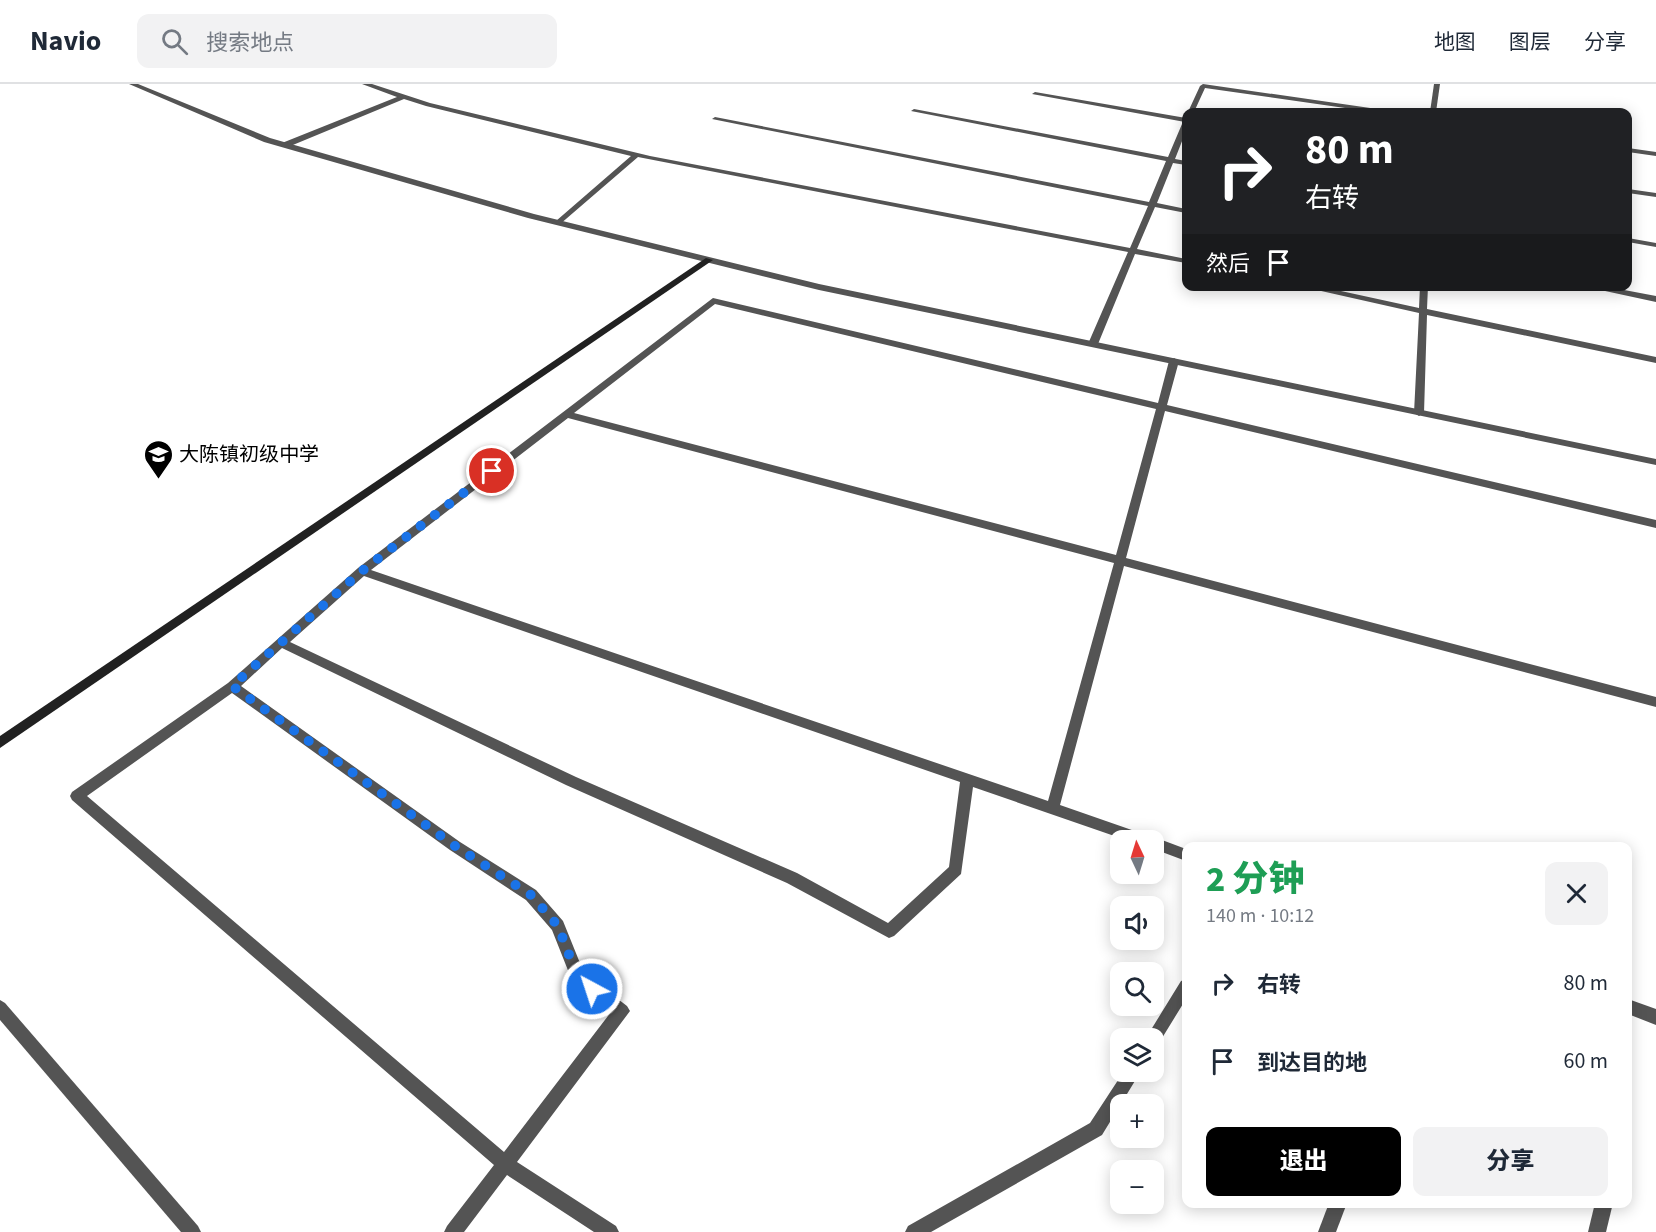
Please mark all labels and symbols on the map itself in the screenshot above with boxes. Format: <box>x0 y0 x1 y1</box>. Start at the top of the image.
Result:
school or university icon: 大陈镇初级中学 <box>142 438 174 480</box>
place label: 大陈镇初级中学 <box>179 441 319 469</box>
pin <box>466 445 517 496</box>
north arrow <box>1110 830 1164 884</box>
position arrow <box>560 957 624 1021</box>

